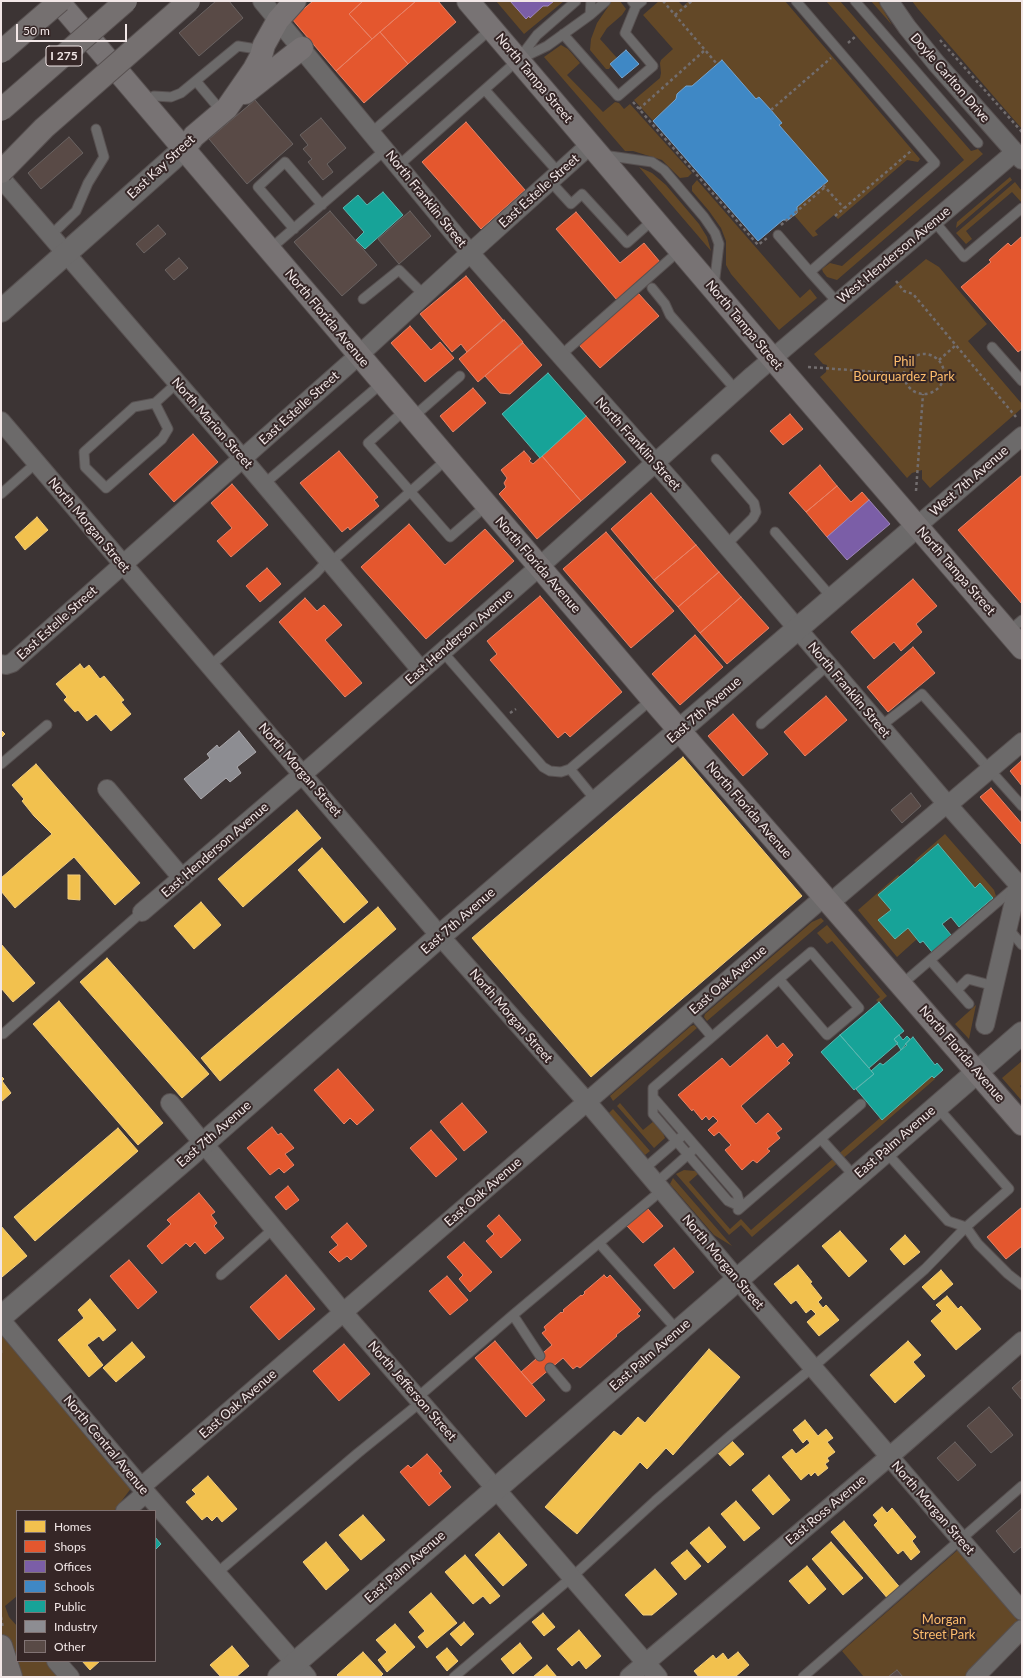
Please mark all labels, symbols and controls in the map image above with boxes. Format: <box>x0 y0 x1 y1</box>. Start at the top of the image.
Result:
scale bar <box>18 16 129 42</box>
text: 50 m <box>23 23 50 38</box>
street label: North Tampa Street <box>492 30 576 126</box>
street label: Doyle Carlton Drive <box>907 30 993 126</box>
road number: I 275 <box>46 46 82 66</box>
street label: East Kay Street <box>124 132 198 202</box>
street label: North Franklin Street <box>382 148 470 250</box>
street label: East Estelle Street <box>496 151 582 231</box>
street label: West Henderson Avenue <box>834 203 954 307</box>
street label: North Florida Avenue <box>282 266 372 370</box>
street label: North Tampa Street <box>702 277 786 373</box>
park label: Phil Bourquardez Park <box>853 354 955 385</box>
street label: East Estelle Street <box>256 368 342 448</box>
street label: North Marion Street <box>168 374 256 472</box>
street label: North Franklin Street <box>592 394 684 494</box>
street label: West 7th Avenue <box>927 443 1011 519</box>
street label: North Morgan Street <box>45 474 133 576</box>
street label: North Florida Avenue <box>492 514 584 616</box>
street label: North Tampa Street <box>913 524 999 618</box>
street label: East Estelle Street <box>14 583 100 663</box>
street label: East Henderson Avenue <box>402 586 516 688</box>
street label: North Franklin Street <box>805 639 893 741</box>
street label: East 7th Avenue <box>664 673 744 747</box>
street label: North Morgan Street <box>255 720 345 820</box>
street label: North Florida Avenue <box>703 759 795 861</box>
street label: East Henderson Avenue <box>158 799 272 901</box>
street label: East 7th Avenue <box>418 884 498 958</box>
street label: East Oak Avenue <box>686 942 770 1018</box>
street label: North Morgan Street <box>466 966 556 1066</box>
street label: North Florida Avenue <box>916 1003 1008 1105</box>
street label: East 7th Avenue <box>174 1097 254 1171</box>
street label: East Palm Avenue <box>852 1103 938 1181</box>
street label: East Oak Avenue <box>441 1154 525 1230</box>
street label: North Morgan Street <box>679 1211 767 1313</box>
street label: East Palm Avenue <box>607 1316 693 1394</box>
street label: North Jefferson Street <box>364 1338 460 1444</box>
street label: East Oak Avenue <box>196 1366 280 1442</box>
street label: North Central Avenue <box>60 1392 152 1498</box>
street label: North Morgan Street <box>888 1458 978 1558</box>
street label: East Ross Avenue <box>783 1472 869 1548</box>
legend <box>16 1510 156 1662</box>
text: Homes <box>54 1519 91 1534</box>
street label: East Palm Avenue <box>362 1528 448 1606</box>
text: Shops <box>54 1539 86 1554</box>
text: Offices <box>54 1559 91 1574</box>
text: Schools <box>54 1579 95 1594</box>
text: Public <box>54 1599 86 1614</box>
park label: Morgan Street Park <box>913 1612 975 1643</box>
text: Industry <box>54 1619 97 1634</box>
text: Other <box>54 1639 85 1654</box>

